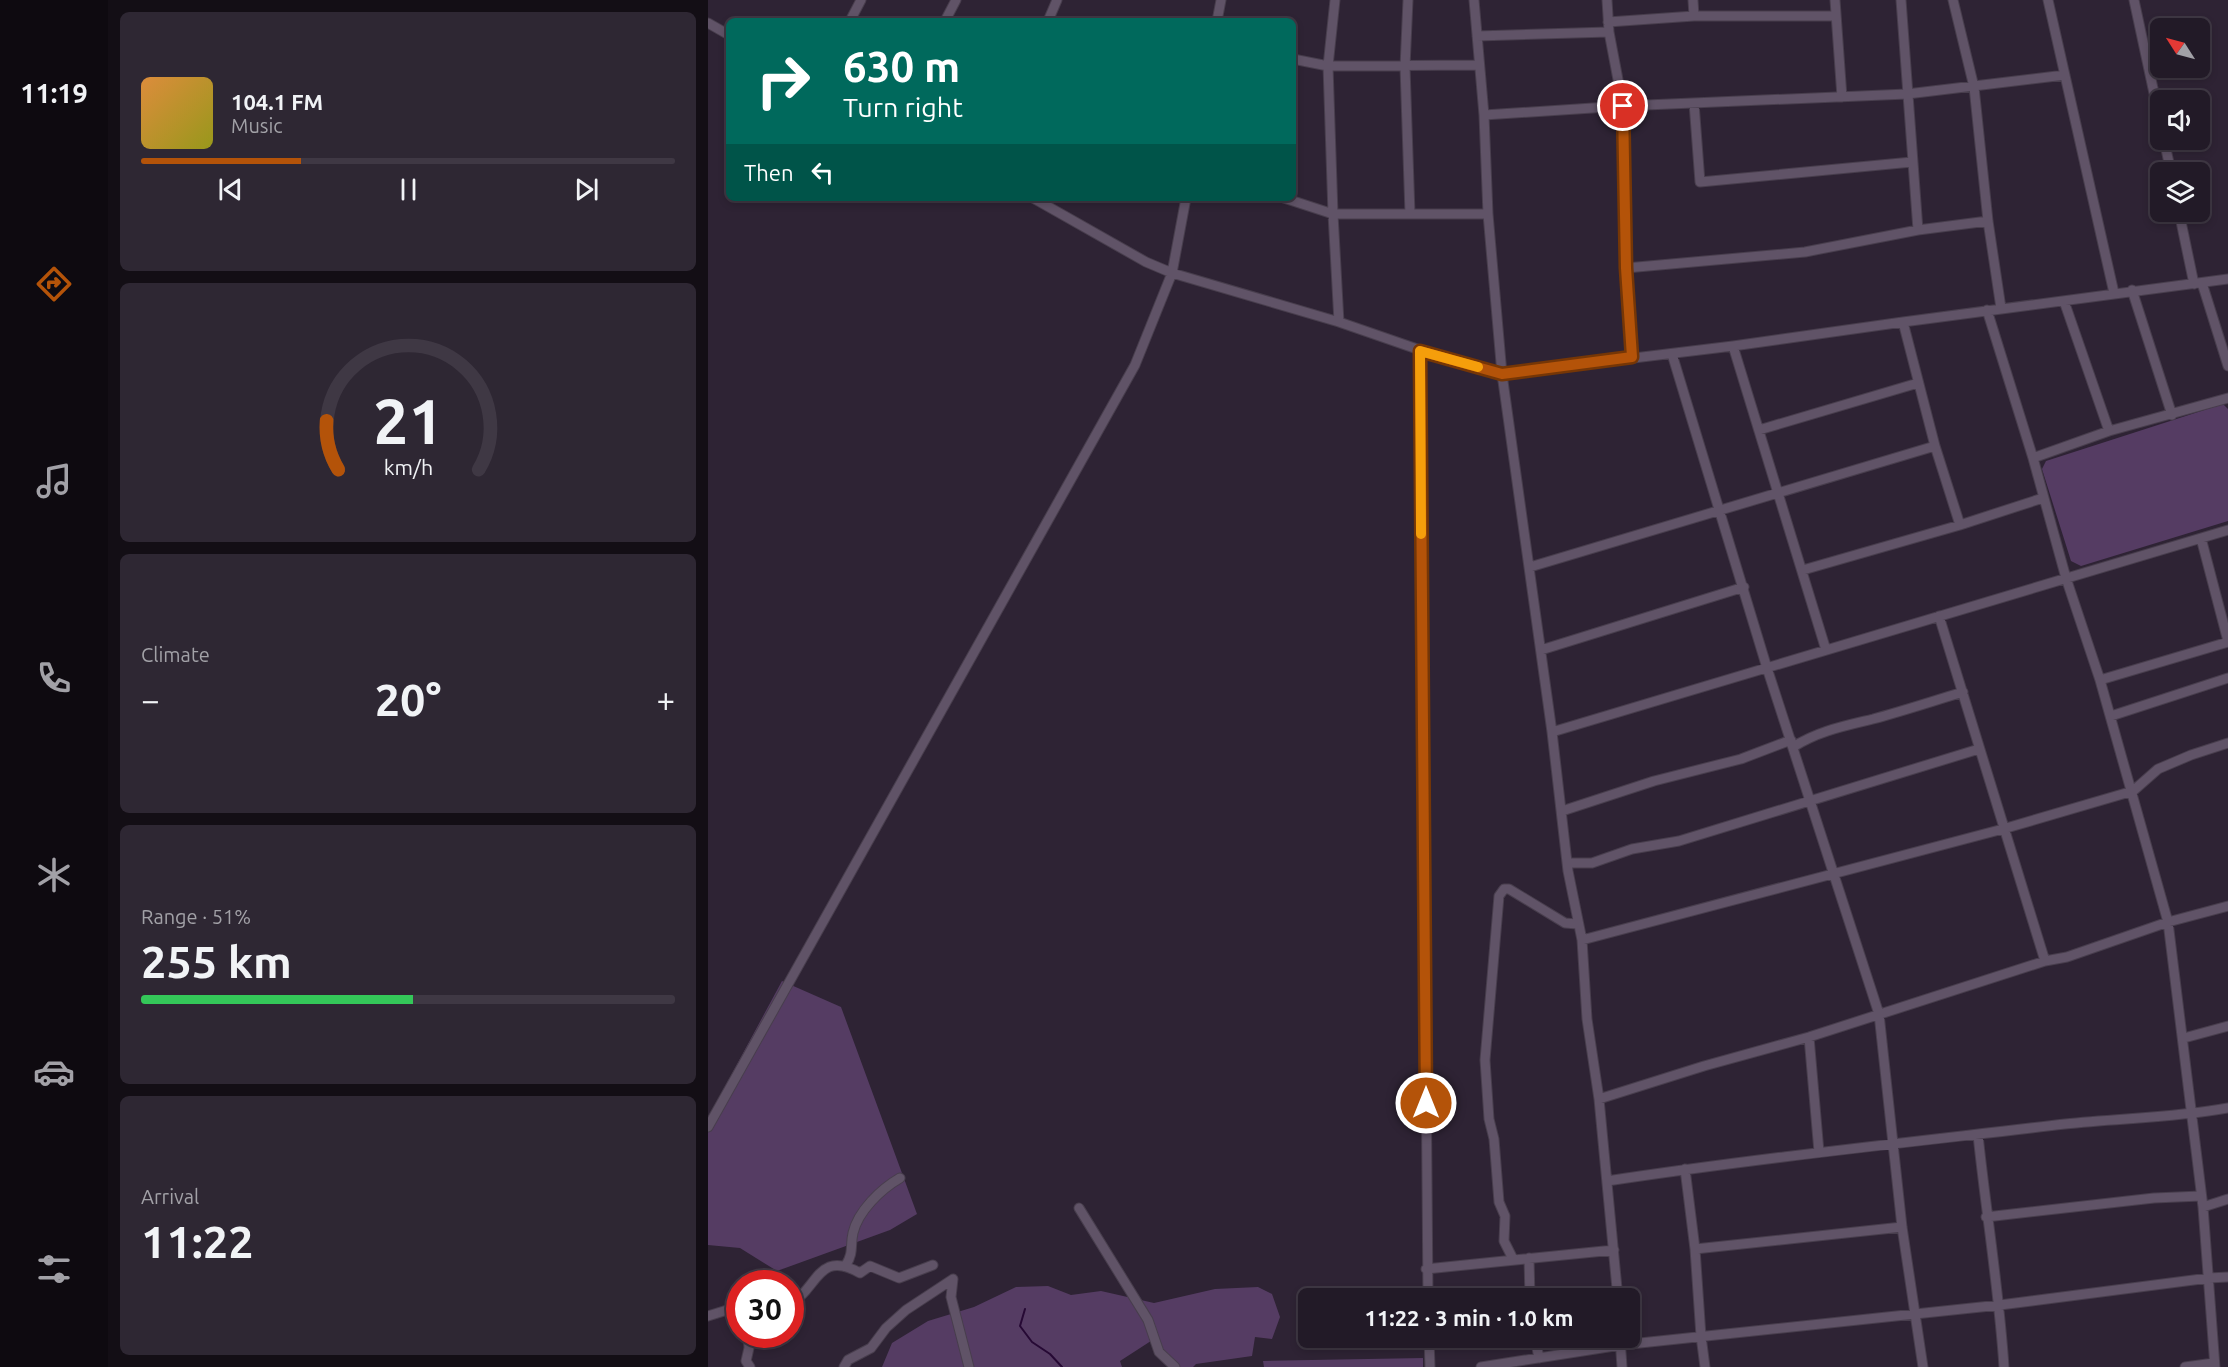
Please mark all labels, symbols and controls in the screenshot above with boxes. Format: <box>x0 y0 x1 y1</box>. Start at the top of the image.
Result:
north arrow <box>2150 18 2210 78</box>
map controls <box>2150 18 2210 222</box>
icon: right <box>744 42 822 120</box>
text: 630 m <box>843 43 960 90</box>
text: 11:19 <box>20 78 88 108</box>
pin <box>1597 80 1648 131</box>
text: 104.1 FM <box>231 89 323 114</box>
icon: arrive <box>1606 89 1639 122</box>
button: sound <box>2150 90 2210 150</box>
text: Turn right <box>843 92 963 122</box>
text: Music <box>231 114 283 137</box>
icon: left <box>806 156 839 189</box>
text: Then <box>744 160 794 185</box>
button: layers <box>2150 162 2210 222</box>
icon: previous <box>214 173 247 206</box>
icon: pause <box>392 173 425 206</box>
icon: next <box>570 173 603 206</box>
icon: directions <box>33 263 75 305</box>
text: 21 <box>373 386 443 456</box>
text: km/h <box>383 455 433 479</box>
icon: music <box>33 460 75 502</box>
text: Climate <box>141 643 210 666</box>
icon: phone <box>33 657 75 699</box>
text: 20° <box>375 674 441 725</box>
text: − <box>141 681 160 718</box>
text: + <box>656 681 675 718</box>
icon: climate <box>33 854 75 896</box>
text: Range · 51% <box>141 905 251 928</box>
text: 255 km <box>141 936 292 987</box>
icon: car <box>33 1051 75 1093</box>
position arrow <box>1394 1071 1458 1135</box>
text: Arrival <box>141 1185 199 1208</box>
text: 11:22 <box>141 1216 254 1267</box>
icon: filters <box>33 1248 75 1290</box>
speed limit sign: 30 <box>726 1270 804 1348</box>
text: 11:22 · 3 min · 1.0 km <box>1364 1305 1574 1330</box>

